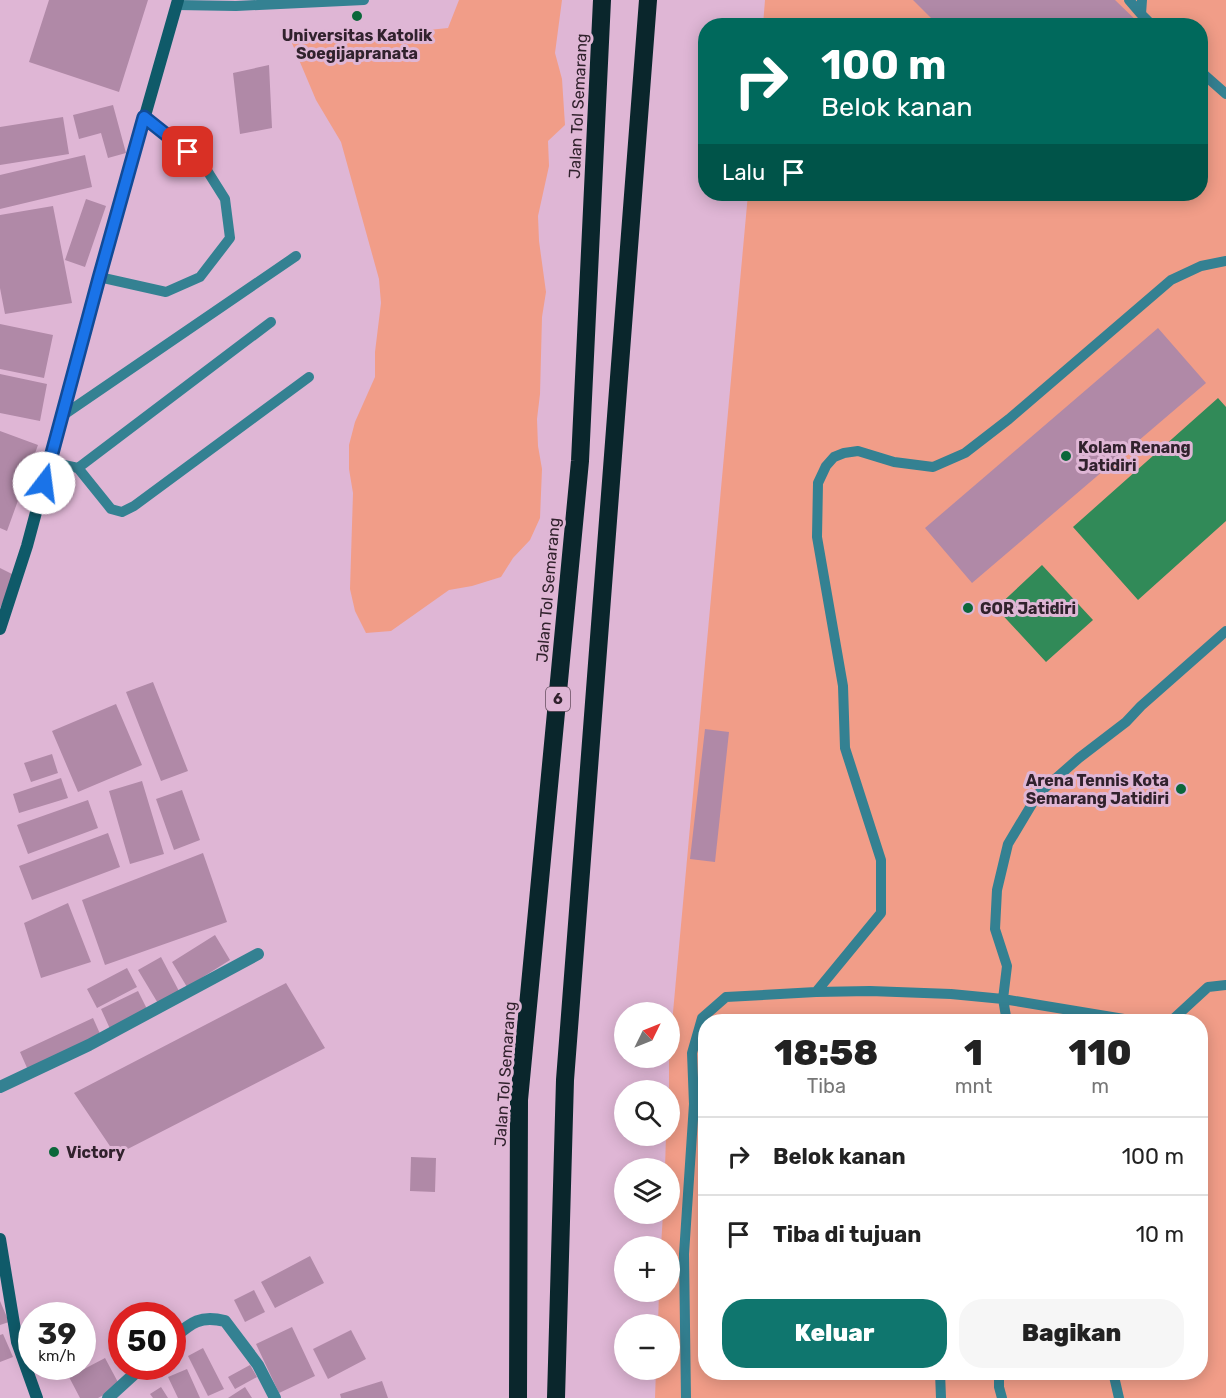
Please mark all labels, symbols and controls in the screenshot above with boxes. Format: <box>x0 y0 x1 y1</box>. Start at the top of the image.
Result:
marker: Universitas Katolik Soegijapranata <box>350 9 364 23</box>
place label: Universitas Katolik Soegijapranata <box>282 26 433 63</box>
street label: Jalan Tol Semarang <box>565 33 591 179</box>
text: 100 m <box>821 40 946 90</box>
icon: right <box>722 42 800 120</box>
text: Belok kanan <box>821 91 973 123</box>
pin <box>162 126 213 177</box>
icon: arrive <box>171 135 204 168</box>
icon: arrive <box>777 156 810 189</box>
text: Lalu <box>722 159 765 186</box>
place label: Kolam Renang Jatidiri <box>1078 438 1191 475</box>
marker: Kolam Renang Jatidiri <box>1059 449 1073 463</box>
position arrow <box>12 451 76 515</box>
street label: Jalan Tol Semarang <box>532 517 564 663</box>
place label: GOR Jatidiri <box>980 599 1076 618</box>
marker: GOR Jatidiri <box>961 601 975 615</box>
road number: 6 <box>546 687 570 711</box>
place label: Arena Tennis Kota Semarang Jatidiri <box>1026 771 1169 808</box>
marker: Arena Tennis Kota Semarang Jatidiri <box>1174 782 1188 796</box>
street label: Jalan Tol Semarang <box>490 1001 520 1147</box>
north arrow <box>614 1002 680 1068</box>
map controls <box>614 1002 680 1380</box>
text: 18:58 <box>774 1031 878 1074</box>
text: 1 <box>964 1031 983 1074</box>
text: 110 <box>1069 1031 1132 1074</box>
text: Tiba <box>807 1074 846 1098</box>
text: mnt <box>955 1074 992 1098</box>
text: m <box>1091 1074 1109 1098</box>
button: search <box>614 1080 680 1146</box>
icon: right <box>722 1140 755 1173</box>
place label: Victory <box>66 1143 125 1162</box>
text: Belok kanan <box>773 1143 906 1170</box>
text: 100 m <box>1122 1143 1184 1170</box>
marker: Victory <box>47 1145 61 1159</box>
button: layers <box>614 1158 680 1224</box>
icon: arrive <box>722 1218 755 1251</box>
text: Tiba di tujuan <box>773 1221 921 1248</box>
text: 10 m <box>1136 1221 1184 1248</box>
button: + <box>614 1236 680 1302</box>
button: Keluar <box>722 1299 947 1368</box>
button: Bagikan <box>959 1299 1184 1368</box>
speed limit sign: 50 <box>108 1302 186 1380</box>
button: − <box>614 1314 680 1380</box>
text: 39 <box>38 1316 77 1352</box>
text: km/h <box>38 1347 76 1365</box>

